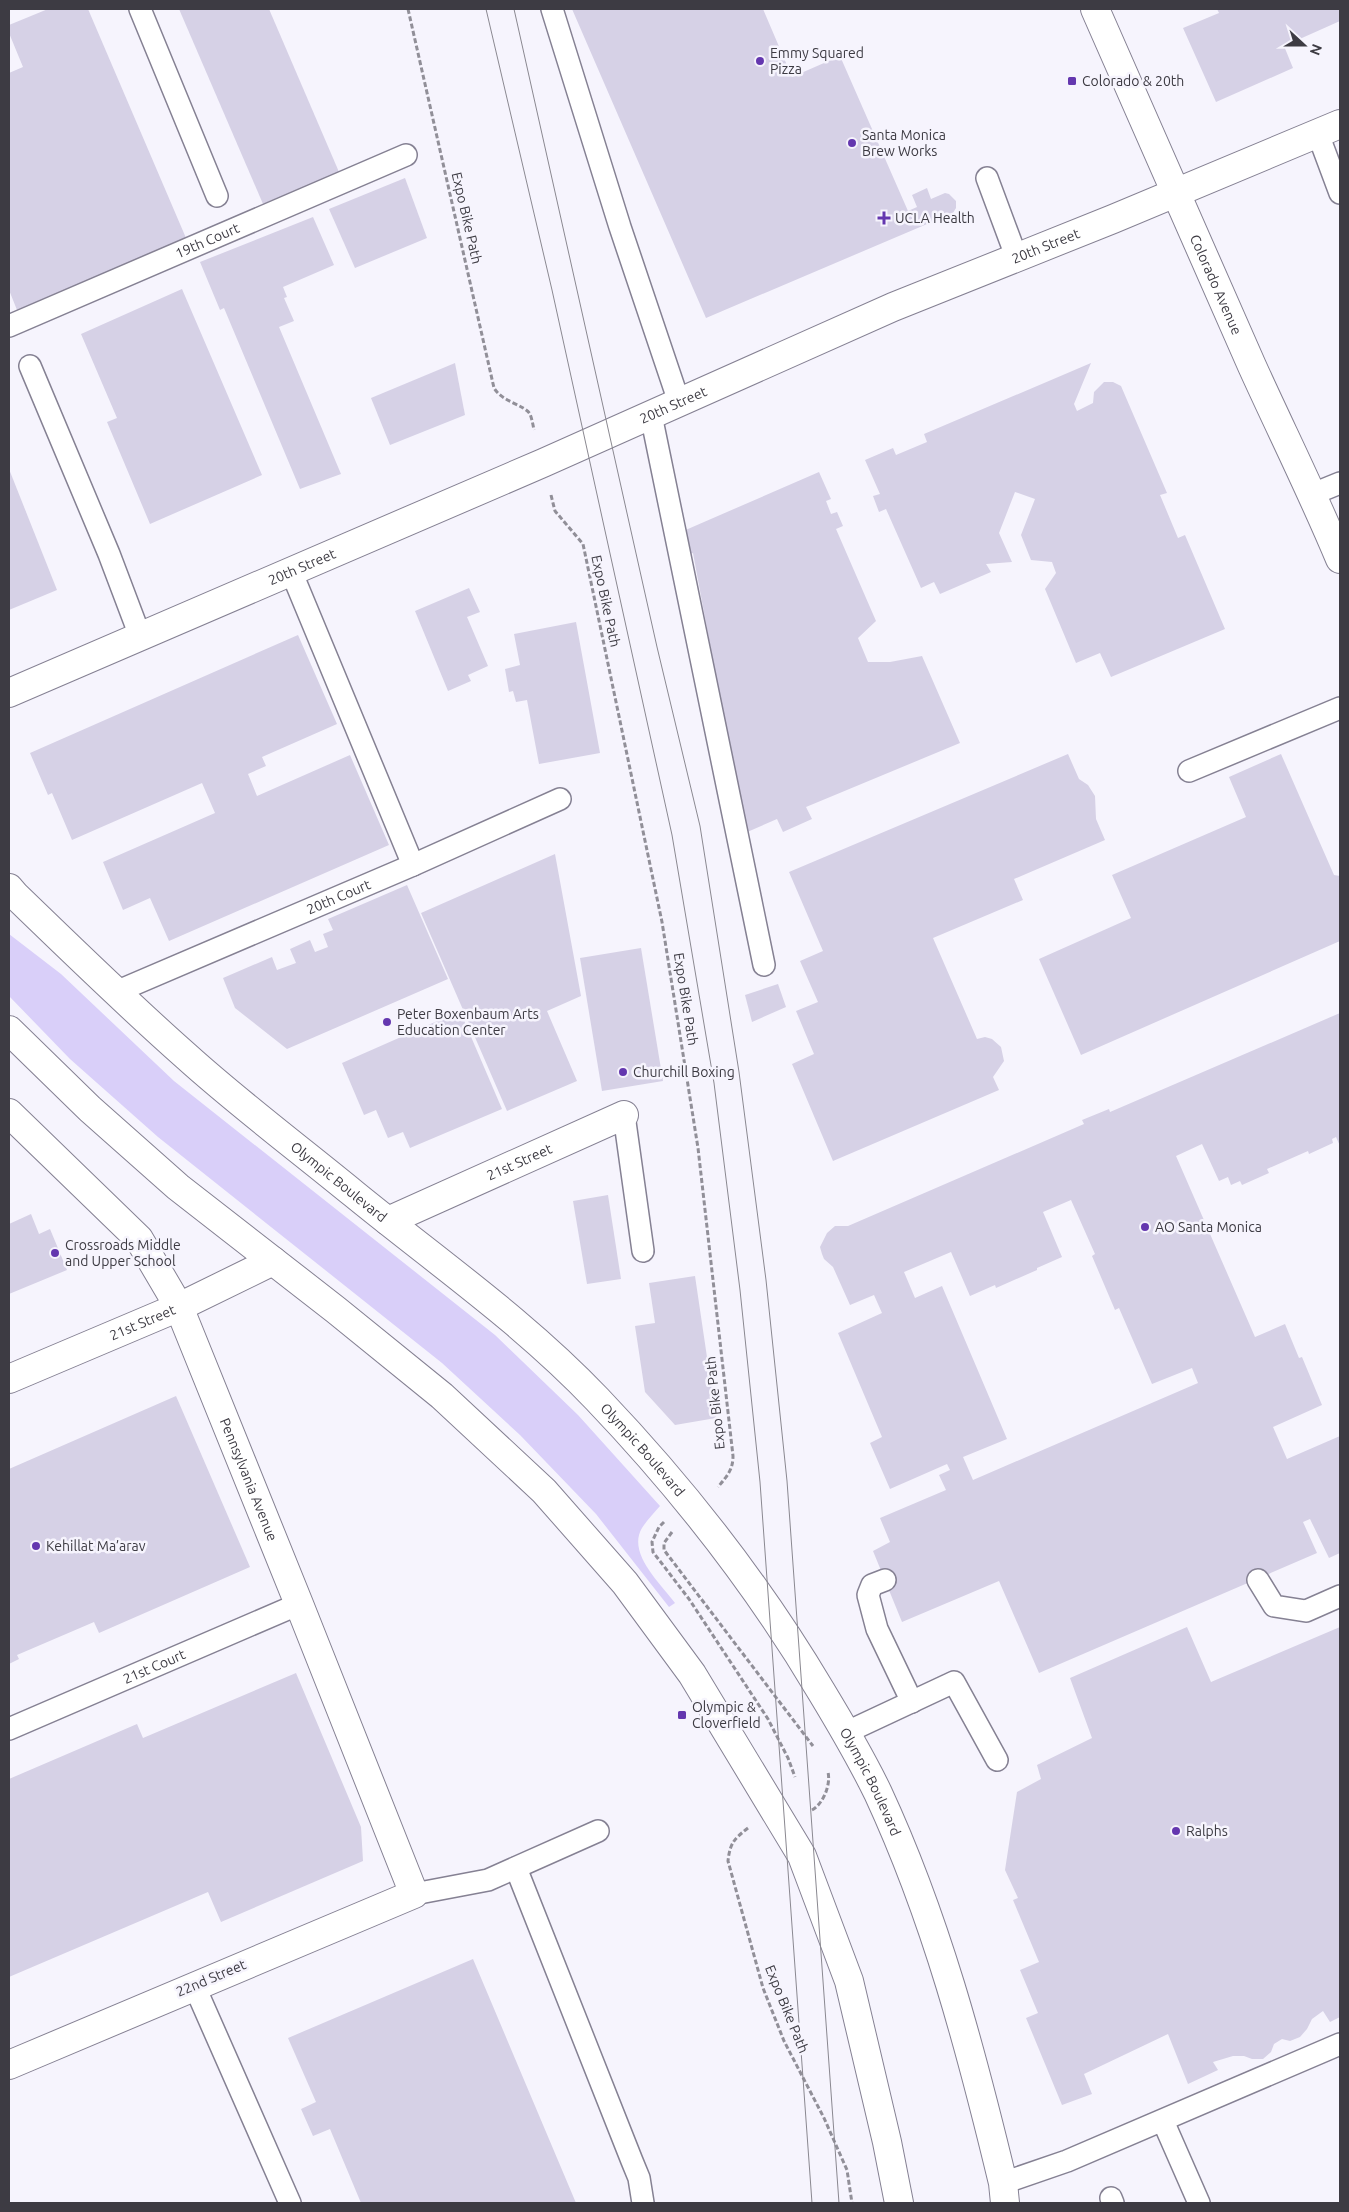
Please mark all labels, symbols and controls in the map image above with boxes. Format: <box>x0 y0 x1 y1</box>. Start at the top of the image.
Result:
north arrow <box>1279 20 1329 70</box>
text: N <box>1307 42 1325 57</box>
place label: Emmy Squared Pizza <box>770 45 864 77</box>
marker: Emmy Squared Pizza <box>754 55 766 67</box>
place label: Colorado & 20th <box>1082 73 1184 89</box>
marker: Colorado & 20th <box>1066 75 1078 87</box>
place label: Santa Monica Brew Works <box>862 127 946 159</box>
marker: Santa Monica Brew Works <box>846 137 858 149</box>
street label: Expo Bike Path <box>449 171 485 265</box>
place label: UCLA Health <box>895 210 975 226</box>
marker: UCLA Health <box>877 211 891 225</box>
street label: 19th Court <box>173 220 242 261</box>
street label: 20th Street <box>1009 225 1082 267</box>
street label: Colorado Avenue <box>1187 232 1245 337</box>
street label: 20th Street <box>637 383 710 427</box>
street label: 20th Street <box>266 545 339 588</box>
street label: Expo Bike Path <box>588 554 624 648</box>
street label: 20th Court <box>304 876 373 918</box>
street label: Expo Bike Path <box>671 951 701 1047</box>
place label: Peter Boxenbaum Arts Education Center <box>397 1006 539 1038</box>
marker: Peter Boxenbaum Arts Education Center <box>381 1016 393 1028</box>
place label: Churchill Boxing <box>633 1064 735 1080</box>
marker: Churchill Boxing <box>617 1066 629 1078</box>
street label: Olympic Boulevard <box>288 1138 390 1225</box>
street label: 21st Street <box>484 1140 555 1184</box>
place label: AO Santa Monica <box>1155 1219 1262 1235</box>
marker: AO Santa Monica <box>1139 1221 1151 1233</box>
place label: Crossroads Middle and Upper School <box>65 1237 181 1269</box>
marker: Crossroads Middle and Upper School <box>49 1247 61 1259</box>
street label: 21st Street <box>107 1301 178 1343</box>
street label: Expo Bike Path <box>702 1356 728 1450</box>
street label: Olympic Boulevard <box>597 1400 688 1499</box>
street label: Pennsylvania Avenue <box>217 1416 281 1543</box>
place label: Kehillat Ma’arav <box>46 1538 146 1554</box>
marker: Kehillat Ma’arav <box>30 1540 42 1552</box>
street label: 21st Court <box>121 1646 188 1687</box>
place label: Olympic & Cloverfield <box>692 1699 761 1731</box>
marker: Olympic & Cloverfield <box>676 1709 688 1721</box>
street label: Olympic Boulevard <box>837 1725 904 1838</box>
place label: Ralphs <box>1186 1823 1228 1839</box>
marker: Ralphs <box>1170 1825 1182 1837</box>
street label: 22nd Street <box>174 1956 249 2000</box>
street label: Expo Bike Path <box>762 1963 812 2055</box>

